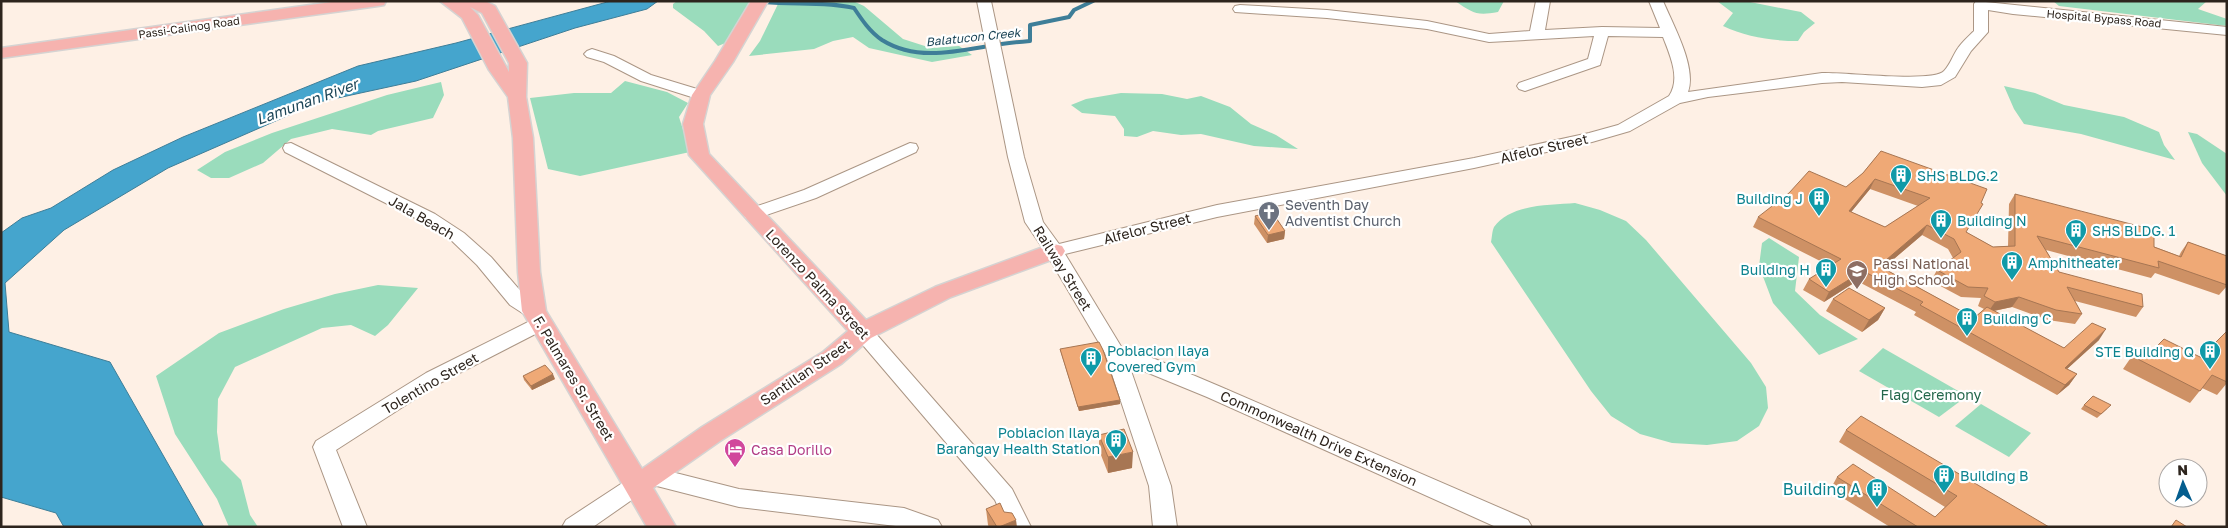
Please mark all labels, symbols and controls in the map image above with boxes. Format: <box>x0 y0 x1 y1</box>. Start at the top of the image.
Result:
street label: Hospital Bypass Road <box>2046 7 2162 29</box>
street label: Passi-Calinog Road <box>138 13 240 41</box>
water label: Balatucon Creek <box>925 24 1022 49</box>
water label: Lamunan River <box>254 73 362 128</box>
street label: Alfelor Street <box>1498 130 1590 166</box>
building icon: SHS BLDG.2 <box>1889 163 1913 194</box>
place label: SHS BLDG.2 <box>1917 167 1998 184</box>
building icon: Building J <box>1807 186 1831 217</box>
place label: Building J <box>1736 190 1803 207</box>
street label: Jala Beach <box>386 191 458 243</box>
place label: Seventh Day Adventist Church <box>1285 196 1401 229</box>
church icon: Seventh Day Adventist Church <box>1257 200 1281 231</box>
building icon: Building N <box>1929 208 1953 239</box>
street label: Alfelor Street <box>1102 209 1192 247</box>
place label: Building N <box>1957 212 2027 229</box>
building icon: SHS BLDG. 1 <box>2064 218 2088 249</box>
street label: Railway Street <box>1030 222 1096 314</box>
place label: SHS BLDG. 1 <box>2092 222 2176 239</box>
street label: Lorenzo Palma Street <box>763 226 873 342</box>
building icon: Amphitheater <box>2000 250 2024 281</box>
place label: Amphitheater <box>2028 254 2121 271</box>
place label: Passi National High School <box>1873 255 1969 288</box>
building icon: Building H <box>1814 257 1838 288</box>
school or university icon: Passi National High School <box>1845 259 1869 290</box>
place label: Building H <box>1740 261 1810 278</box>
building icon: Building C <box>1955 306 1979 337</box>
place label: Building C <box>1983 310 2052 327</box>
street label: F. Palmares Sr. Street <box>530 313 618 443</box>
street label: Santillan Street <box>757 336 853 408</box>
building icon: STE Building Q <box>2198 339 2222 370</box>
place label: Poblacion Ilaya Covered Gym <box>1107 342 1209 375</box>
place label: STE Building Q <box>2095 343 2194 360</box>
building icon: Poblacion Ilaya Covered Gym <box>1079 346 1103 377</box>
street label: Tolentino Street <box>379 349 481 417</box>
park label: Flag Ceremony <box>1881 386 1982 403</box>
street label: Commonwealth Drive Extension <box>1218 387 1420 489</box>
place label: Poblacion Ilaya Barangay Health Station <box>936 424 1100 457</box>
building icon: Poblacion Ilaya Barangay Health Station <box>1104 428 1128 459</box>
hotel icon: Casa Dorillo <box>723 437 747 468</box>
place label: Casa Dorillo <box>751 441 832 458</box>
north arrow <box>2158 458 2208 508</box>
text: N <box>2177 461 2188 478</box>
building icon: Building B <box>1932 463 1956 494</box>
place label: Building B <box>1960 467 2028 484</box>
building icon: Building A <box>1865 477 1889 508</box>
place label: Building A <box>1783 479 1861 499</box>

